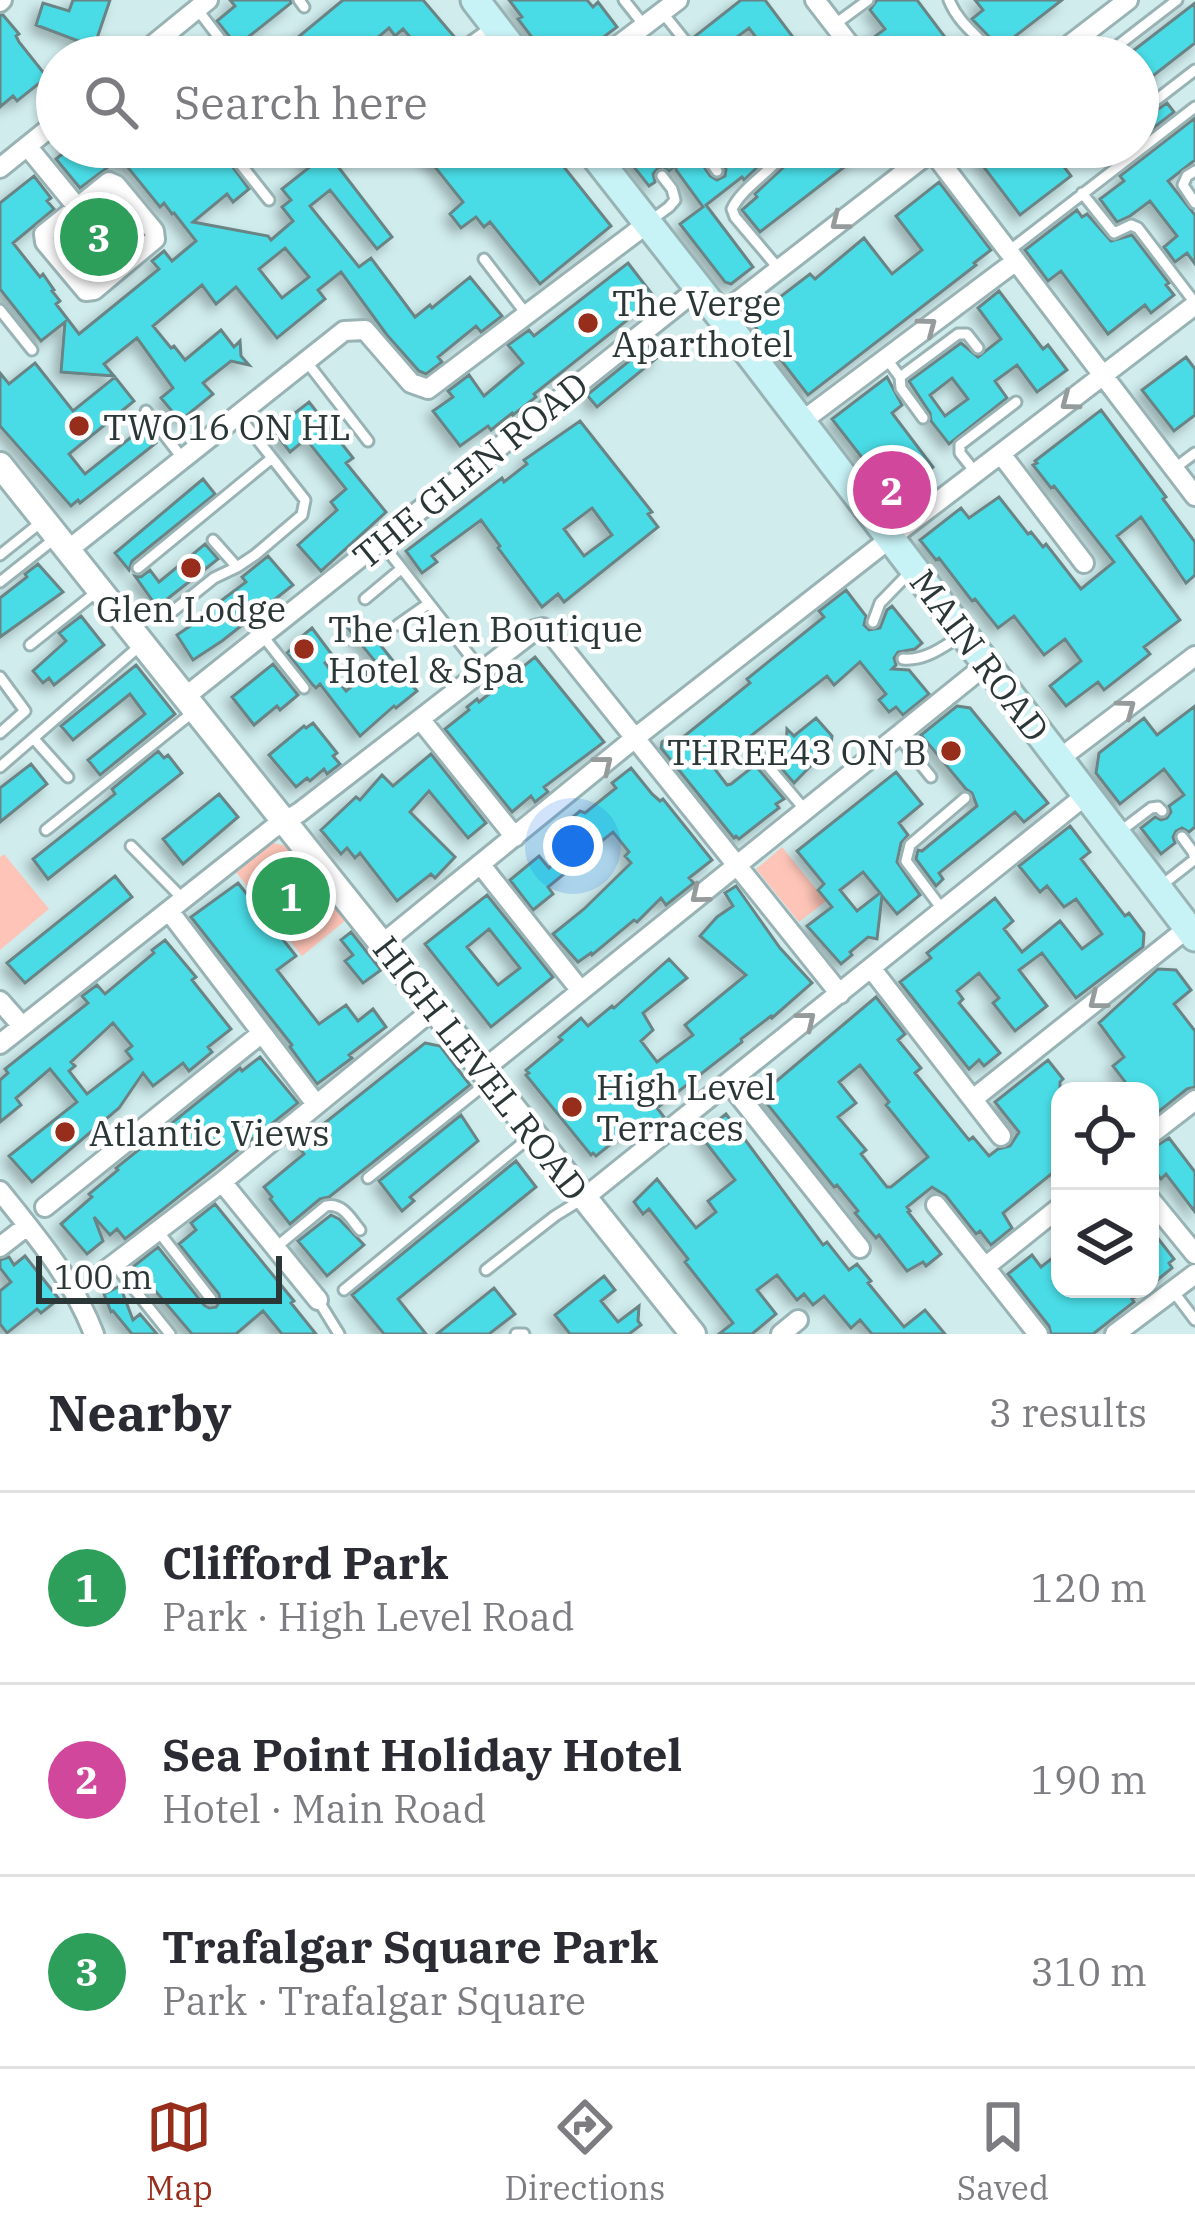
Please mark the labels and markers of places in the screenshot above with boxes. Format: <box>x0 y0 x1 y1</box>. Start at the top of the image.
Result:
pin: 3 <box>60 192 138 282</box>
place label: The Verge Aparthotel <box>612 279 793 367</box>
marker: The Verge Aparthotel <box>575 310 601 336</box>
place label: TWO16 ON HL <box>103 403 351 450</box>
marker: TWO16 ON HL <box>66 413 92 439</box>
pin: 2 <box>853 445 931 535</box>
marker: Glen Lodge <box>178 555 204 581</box>
place label: Glen Lodge <box>96 585 286 632</box>
place label: The Glen Boutique Hotel & Spa <box>328 605 643 693</box>
marker: The Glen Boutique Hotel & Spa <box>291 636 317 662</box>
place label: THREE43 ON B <box>667 728 927 775</box>
marker: THREE43 ON B <box>938 738 964 764</box>
pin: 1 <box>252 851 330 941</box>
place label: High Level Terraces <box>596 1063 776 1151</box>
marker: High Level Terraces <box>559 1094 585 1120</box>
place label: Atlantic Views <box>89 1109 330 1156</box>
marker: Atlantic Views <box>52 1119 78 1145</box>

